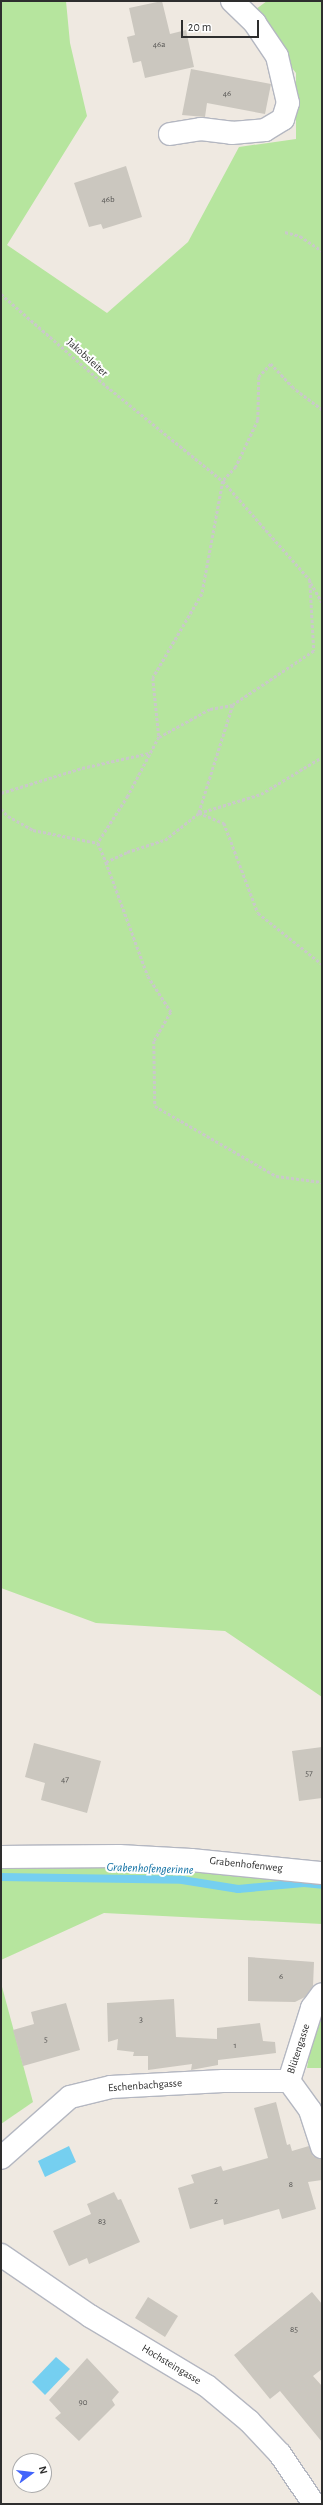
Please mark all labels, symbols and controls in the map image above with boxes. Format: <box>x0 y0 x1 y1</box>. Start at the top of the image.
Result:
scale bar <box>183 12 261 38</box>
text: 20 m <box>188 21 211 33</box>
house number: 46a <box>153 40 165 50</box>
house number: 46 <box>223 89 231 99</box>
house number: 46b <box>101 195 115 205</box>
street label: Jakobsleiter <box>64 336 110 380</box>
house number: 57 <box>305 1769 313 1779</box>
house number: 47 <box>61 1775 69 1785</box>
street label: Grabenhofenweg <box>209 1855 283 1875</box>
water label: Grabenhofengerinne <box>106 1860 194 1878</box>
house number: 6 <box>279 1972 283 1982</box>
house number: 3 <box>139 2015 143 2025</box>
street label: Blütengasse <box>285 2022 313 2076</box>
house number: 5 <box>44 2035 48 2045</box>
house number: 1 <box>233 2041 237 2051</box>
street label: Eschenbachgasse <box>107 2077 183 2095</box>
house number: 8 <box>289 2180 293 2190</box>
house number: 2 <box>214 2197 218 2207</box>
house number: 83 <box>98 2217 106 2227</box>
house number: 85 <box>290 2325 298 2335</box>
street label: Hochsteingasse <box>139 2342 203 2388</box>
house number: 90 <box>79 2398 87 2408</box>
north arrow <box>12 2453 52 2493</box>
text: N <box>37 2465 49 2475</box>

